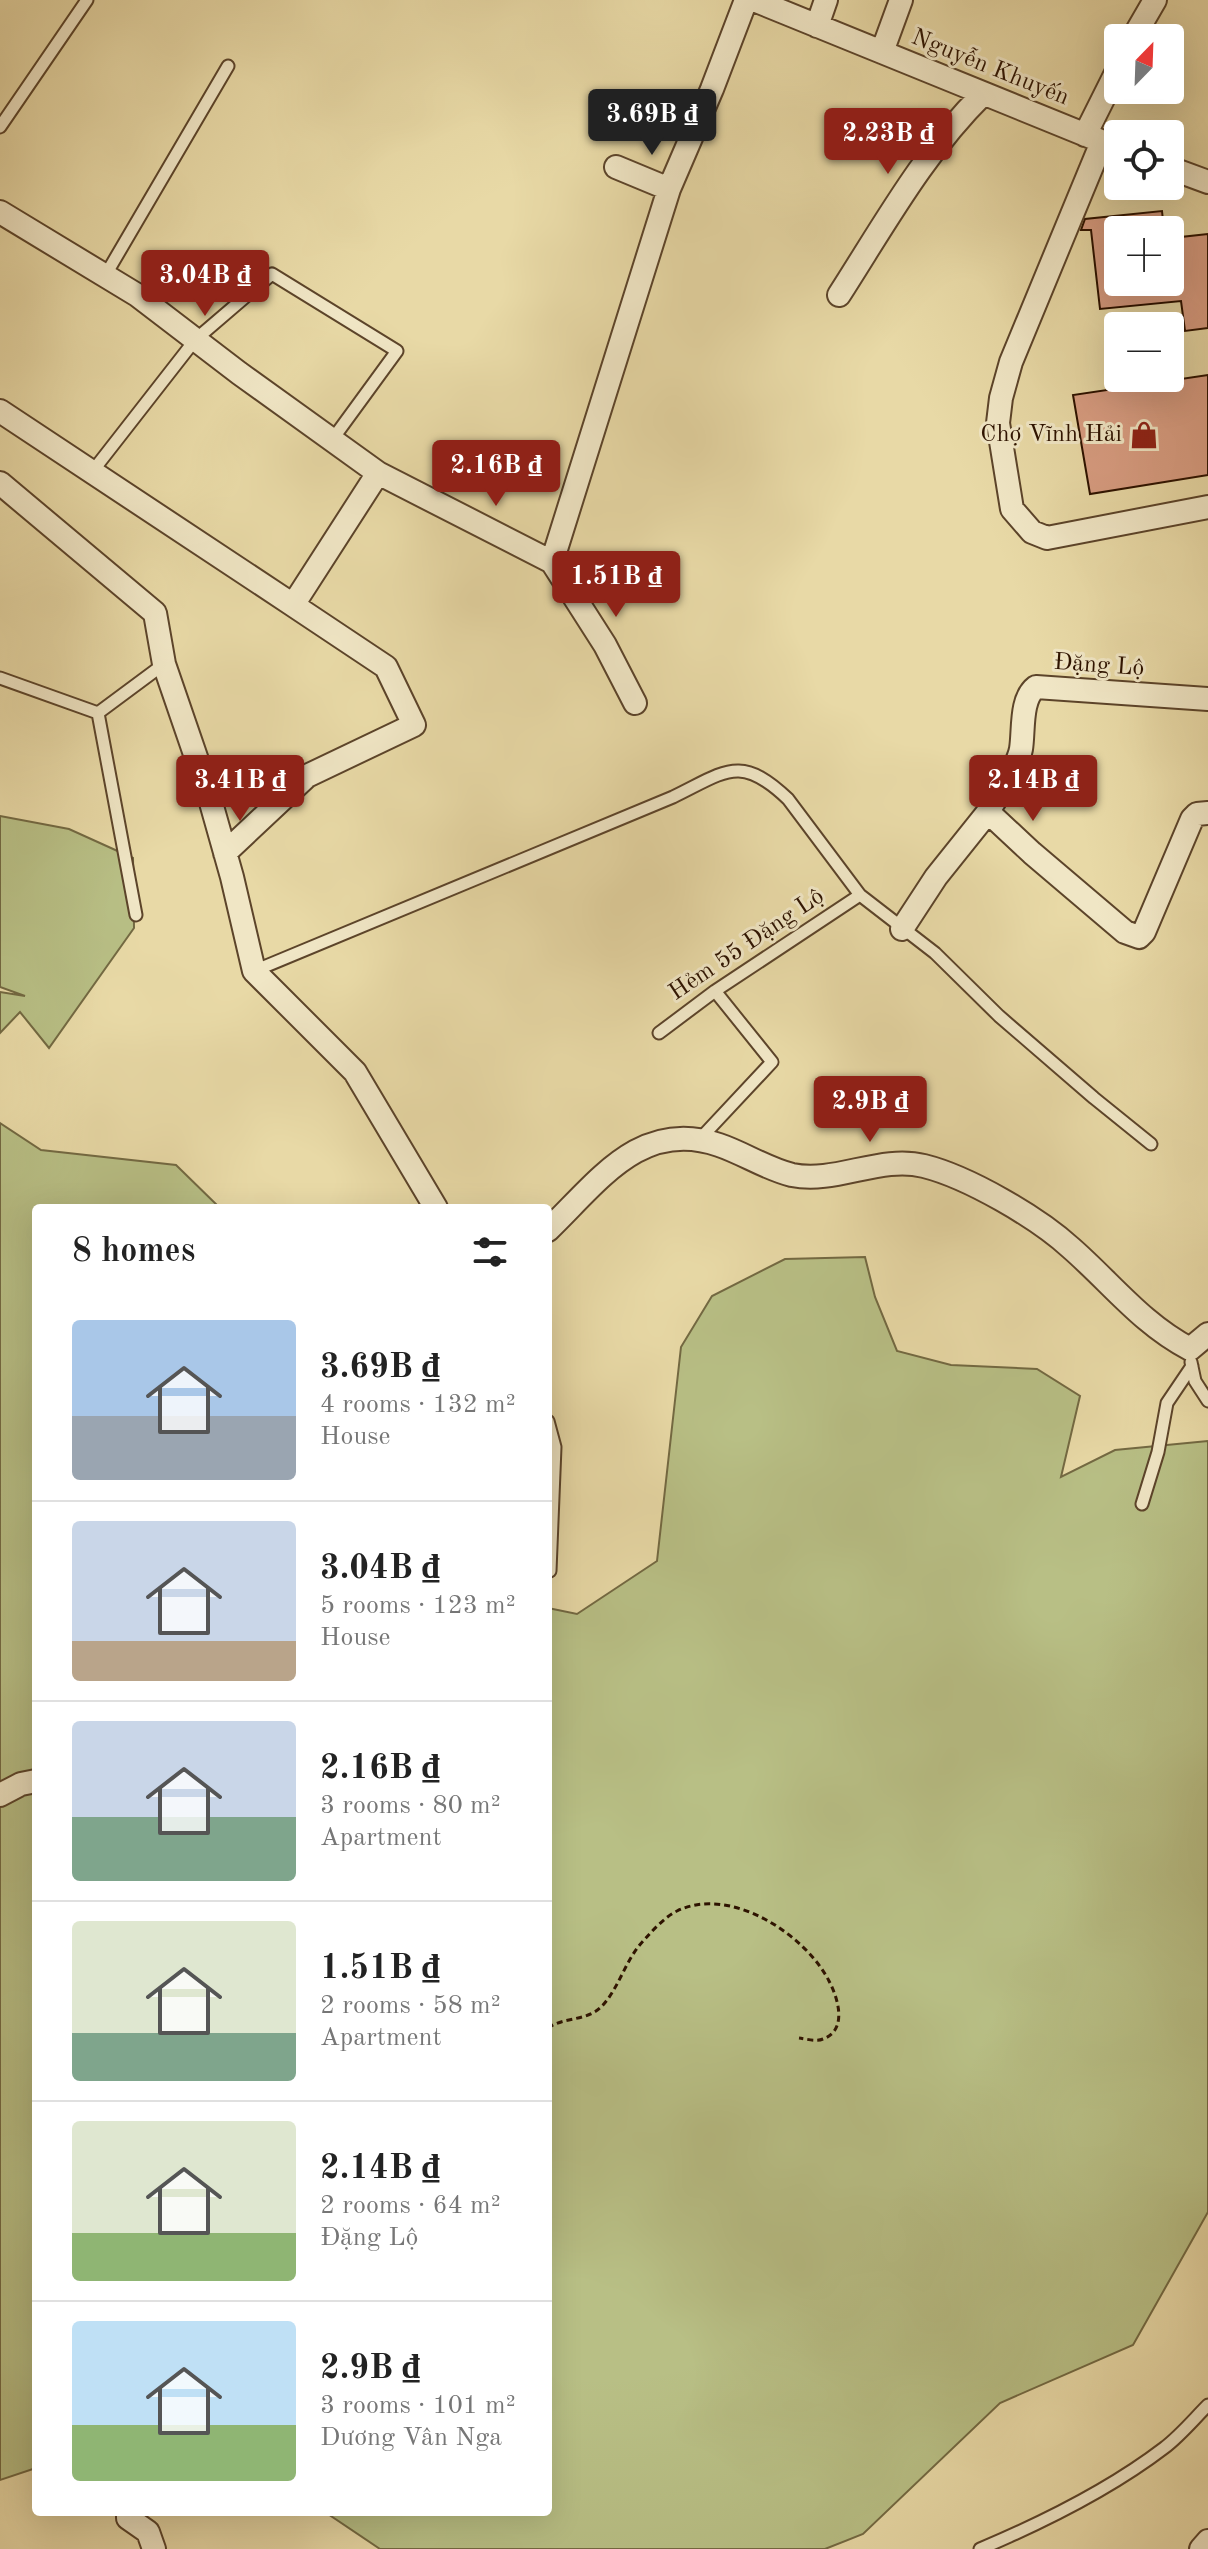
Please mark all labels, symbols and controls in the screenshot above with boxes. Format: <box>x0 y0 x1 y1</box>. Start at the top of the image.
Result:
street label: Nguyễn Khuyến <box>908 24 1073 111</box>
north arrow <box>1104 24 1184 104</box>
map controls <box>1104 24 1184 392</box>
pin: 3.69B ₫ <box>578 89 726 157</box>
text: 3.69B ₫ <box>606 102 698 128</box>
pin: 2.23B ₫ <box>814 108 962 176</box>
button: locate <box>1104 120 1184 200</box>
text: 2.23B ₫ <box>842 121 934 147</box>
button: + <box>1104 216 1184 296</box>
pin: 3.04B ₫ <box>131 250 279 318</box>
text: 3.04B ₫ <box>159 263 251 289</box>
button: − <box>1104 312 1184 392</box>
shop icon: Chợ Vĩnh Hải <box>1129 420 1159 450</box>
place label: Chợ Vĩnh Hải <box>980 423 1122 447</box>
pin: 2.16B ₫ <box>422 440 570 508</box>
text: 2.16B ₫ <box>450 453 542 479</box>
pin: 1.51B ₫ <box>542 551 690 619</box>
text: 1.51B ₫ <box>570 564 662 590</box>
street label: Đặng Lộ <box>1053 651 1145 681</box>
pin: 3.41B ₫ <box>166 755 314 823</box>
pin: 2.14B ₫ <box>959 755 1107 823</box>
text: 3.41B ₫ <box>194 768 286 794</box>
text: 2.14B ₫ <box>987 768 1079 794</box>
street label: Hẻm 55 Đặng Lộ <box>665 884 829 1006</box>
pin: 2.9B ₫ <box>805 1076 935 1144</box>
text: 2.9B ₫ <box>832 1089 908 1115</box>
icon: filters <box>468 1230 512 1274</box>
text: 8 homes <box>72 1235 195 1269</box>
text: 3.69B ₫ <box>320 1351 440 1385</box>
icon: home <box>136 1352 232 1448</box>
text: 4 rooms · 132 m² <box>320 1392 516 1418</box>
text: House <box>320 1424 391 1450</box>
text: 3.04B ₫ <box>320 1552 440 1586</box>
icon: home <box>136 1553 232 1649</box>
text: 5 rooms · 123 m² <box>320 1593 516 1619</box>
text: House <box>320 1625 391 1651</box>
text: 2.16B ₫ <box>320 1752 440 1786</box>
icon: home <box>136 1753 232 1849</box>
text: 3 rooms · 80 m² <box>320 1793 501 1819</box>
text: Apartment <box>320 1825 442 1851</box>
text: 1.51B ₫ <box>320 1952 440 1986</box>
icon: home <box>136 1953 232 2049</box>
text: 2 rooms · 58 m² <box>320 1993 501 2019</box>
text: Apartment <box>320 2025 442 2051</box>
text: 2.14B ₫ <box>320 2152 440 2186</box>
icon: home <box>136 2153 232 2249</box>
text: 2 rooms · 64 m² <box>320 2193 501 2219</box>
text: Đặng Lộ <box>320 2225 419 2251</box>
text: 2.9B ₫ <box>320 2352 420 2386</box>
icon: home <box>136 2353 232 2449</box>
text: 3 rooms · 101 m² <box>320 2393 516 2419</box>
text: Dương Vân Nga <box>320 2425 502 2451</box>

